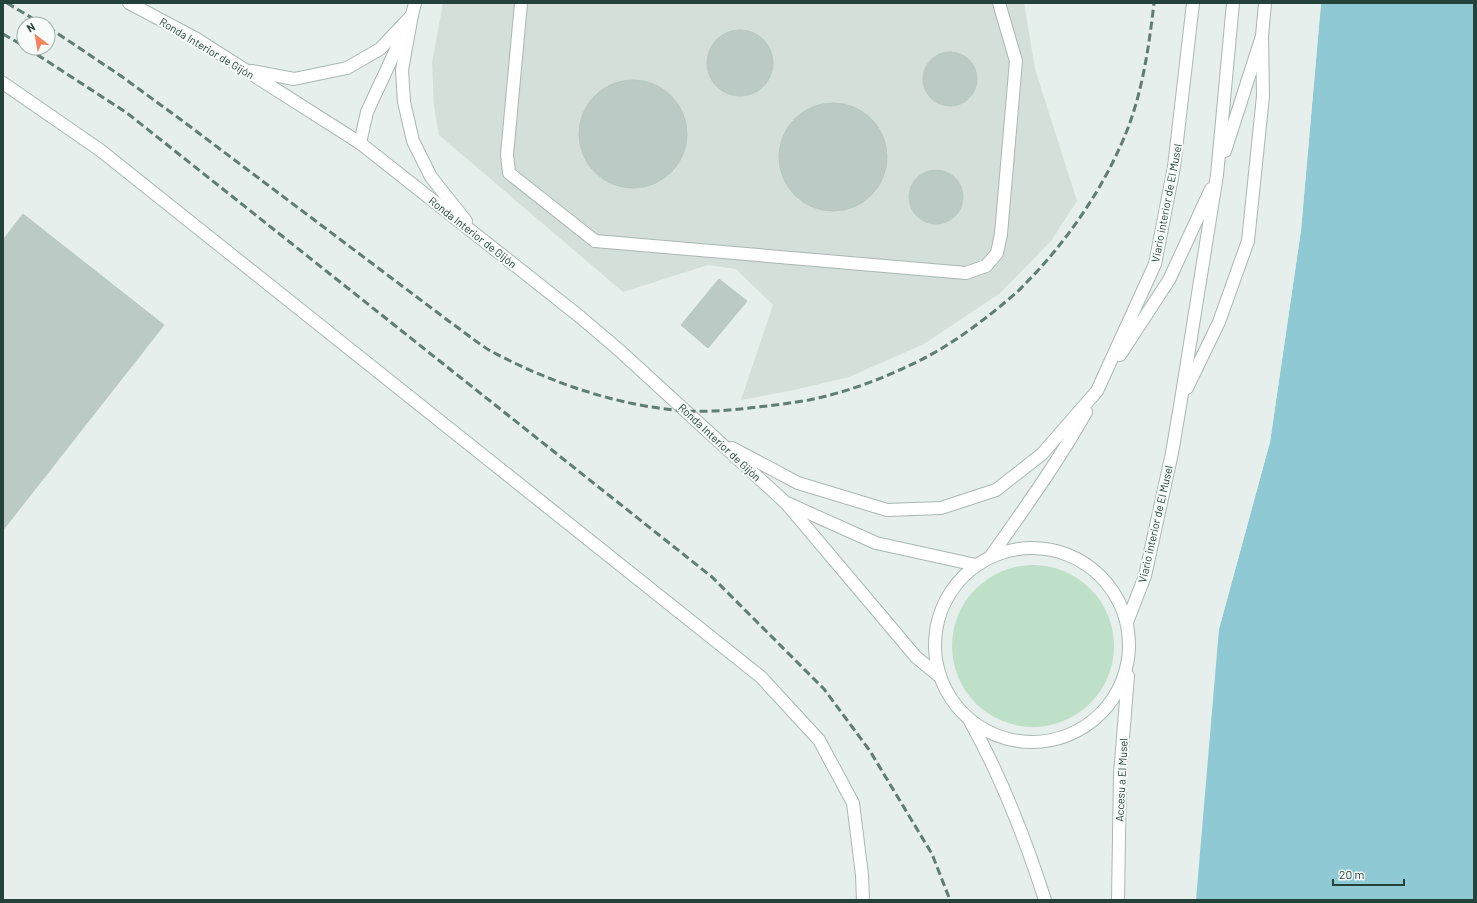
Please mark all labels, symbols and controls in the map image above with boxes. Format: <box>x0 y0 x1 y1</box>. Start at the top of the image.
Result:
street label: Ronda Interior de Gijón <box>157 15 257 81</box>
north arrow <box>16 16 56 56</box>
text: N <box>24 20 37 34</box>
street label: Viario interior de El Musel <box>1148 143 1184 263</box>
street label: Ronda Interior de Gijón <box>426 194 520 270</box>
street label: Ronda Interior de Gijón <box>676 400 764 484</box>
street label: Viario interior de El Musel <box>1135 464 1175 584</box>
street label: Accesu a El Musel <box>1112 738 1130 822</box>
scale bar <box>1333 861 1404 887</box>
text: 20 m <box>1339 867 1365 881</box>

